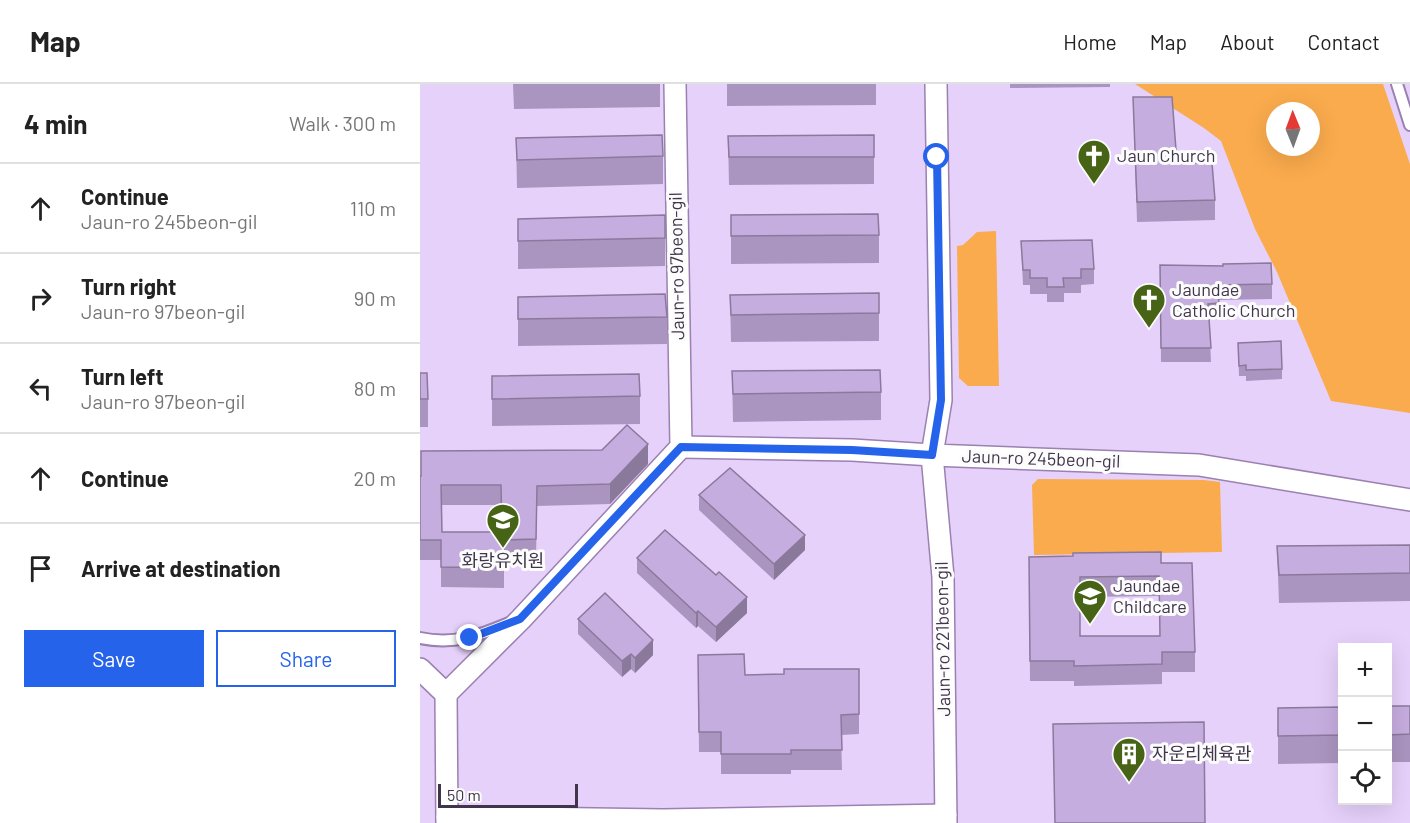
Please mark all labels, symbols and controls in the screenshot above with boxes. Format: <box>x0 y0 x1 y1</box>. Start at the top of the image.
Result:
text: Map <box>30 24 81 58</box>
text: Home <box>1063 29 1117 54</box>
text: Map <box>1150 29 1187 54</box>
text: About <box>1220 29 1275 54</box>
text: Contact <box>1308 29 1380 54</box>
north arrow <box>1266 102 1320 156</box>
text: 4 min <box>24 108 88 139</box>
text: Walk · 300 m <box>289 111 396 135</box>
church icon: Jaun Church <box>1076 138 1112 185</box>
route start <box>923 143 949 169</box>
place label: Jaun Church <box>1117 144 1215 166</box>
text: Continue <box>81 183 169 209</box>
icon: ahead <box>24 192 57 225</box>
street label: Jaun-ro 97beon-gil <box>664 192 688 340</box>
text: 110 m <box>350 196 396 220</box>
text: Jaun-ro 245beon-gil <box>81 209 257 233</box>
text: Turn right <box>81 273 176 299</box>
place label: Jaundae Catholic Church <box>1172 278 1295 321</box>
icon: right <box>24 282 57 315</box>
church icon: Jaundae Catholic Church <box>1131 282 1167 329</box>
text: 90 m <box>354 286 396 310</box>
text: Jaun-ro 97beon-gil <box>81 299 245 323</box>
text: Turn left <box>81 363 164 389</box>
icon: left <box>24 372 57 405</box>
text: 80 m <box>354 376 396 400</box>
text: Jaun-ro 97beon-gil <box>81 389 245 413</box>
street label: Jaun-ro 245beon-gil <box>961 444 1121 472</box>
icon: ahead <box>24 462 57 495</box>
text: Continue <box>81 465 169 491</box>
text: 20 m <box>353 466 396 490</box>
school or university icon: 화랑유치원 <box>485 502 521 549</box>
place label: 화랑유치원 <box>462 549 544 571</box>
icon: arrive <box>24 552 57 585</box>
text: Arrive at destination <box>81 555 280 581</box>
street label: Jaun-ro 221beon-gil <box>930 561 954 717</box>
place label: Jaundae Childcare <box>1113 574 1187 617</box>
school or university icon: Jaundae Childcare <box>1072 578 1108 625</box>
route end <box>456 624 482 650</box>
button: Save <box>24 630 204 687</box>
button: Share <box>216 630 396 687</box>
map controls <box>1338 643 1392 805</box>
button: + <box>1338 643 1392 697</box>
button: − <box>1338 697 1392 751</box>
building icon: 자운리체육관 <box>1111 736 1147 783</box>
place label: 자운리체육관 <box>1152 742 1252 764</box>
button: locate <box>1338 751 1392 805</box>
scale bar <box>438 781 578 808</box>
text: 50 m <box>447 785 481 804</box>

